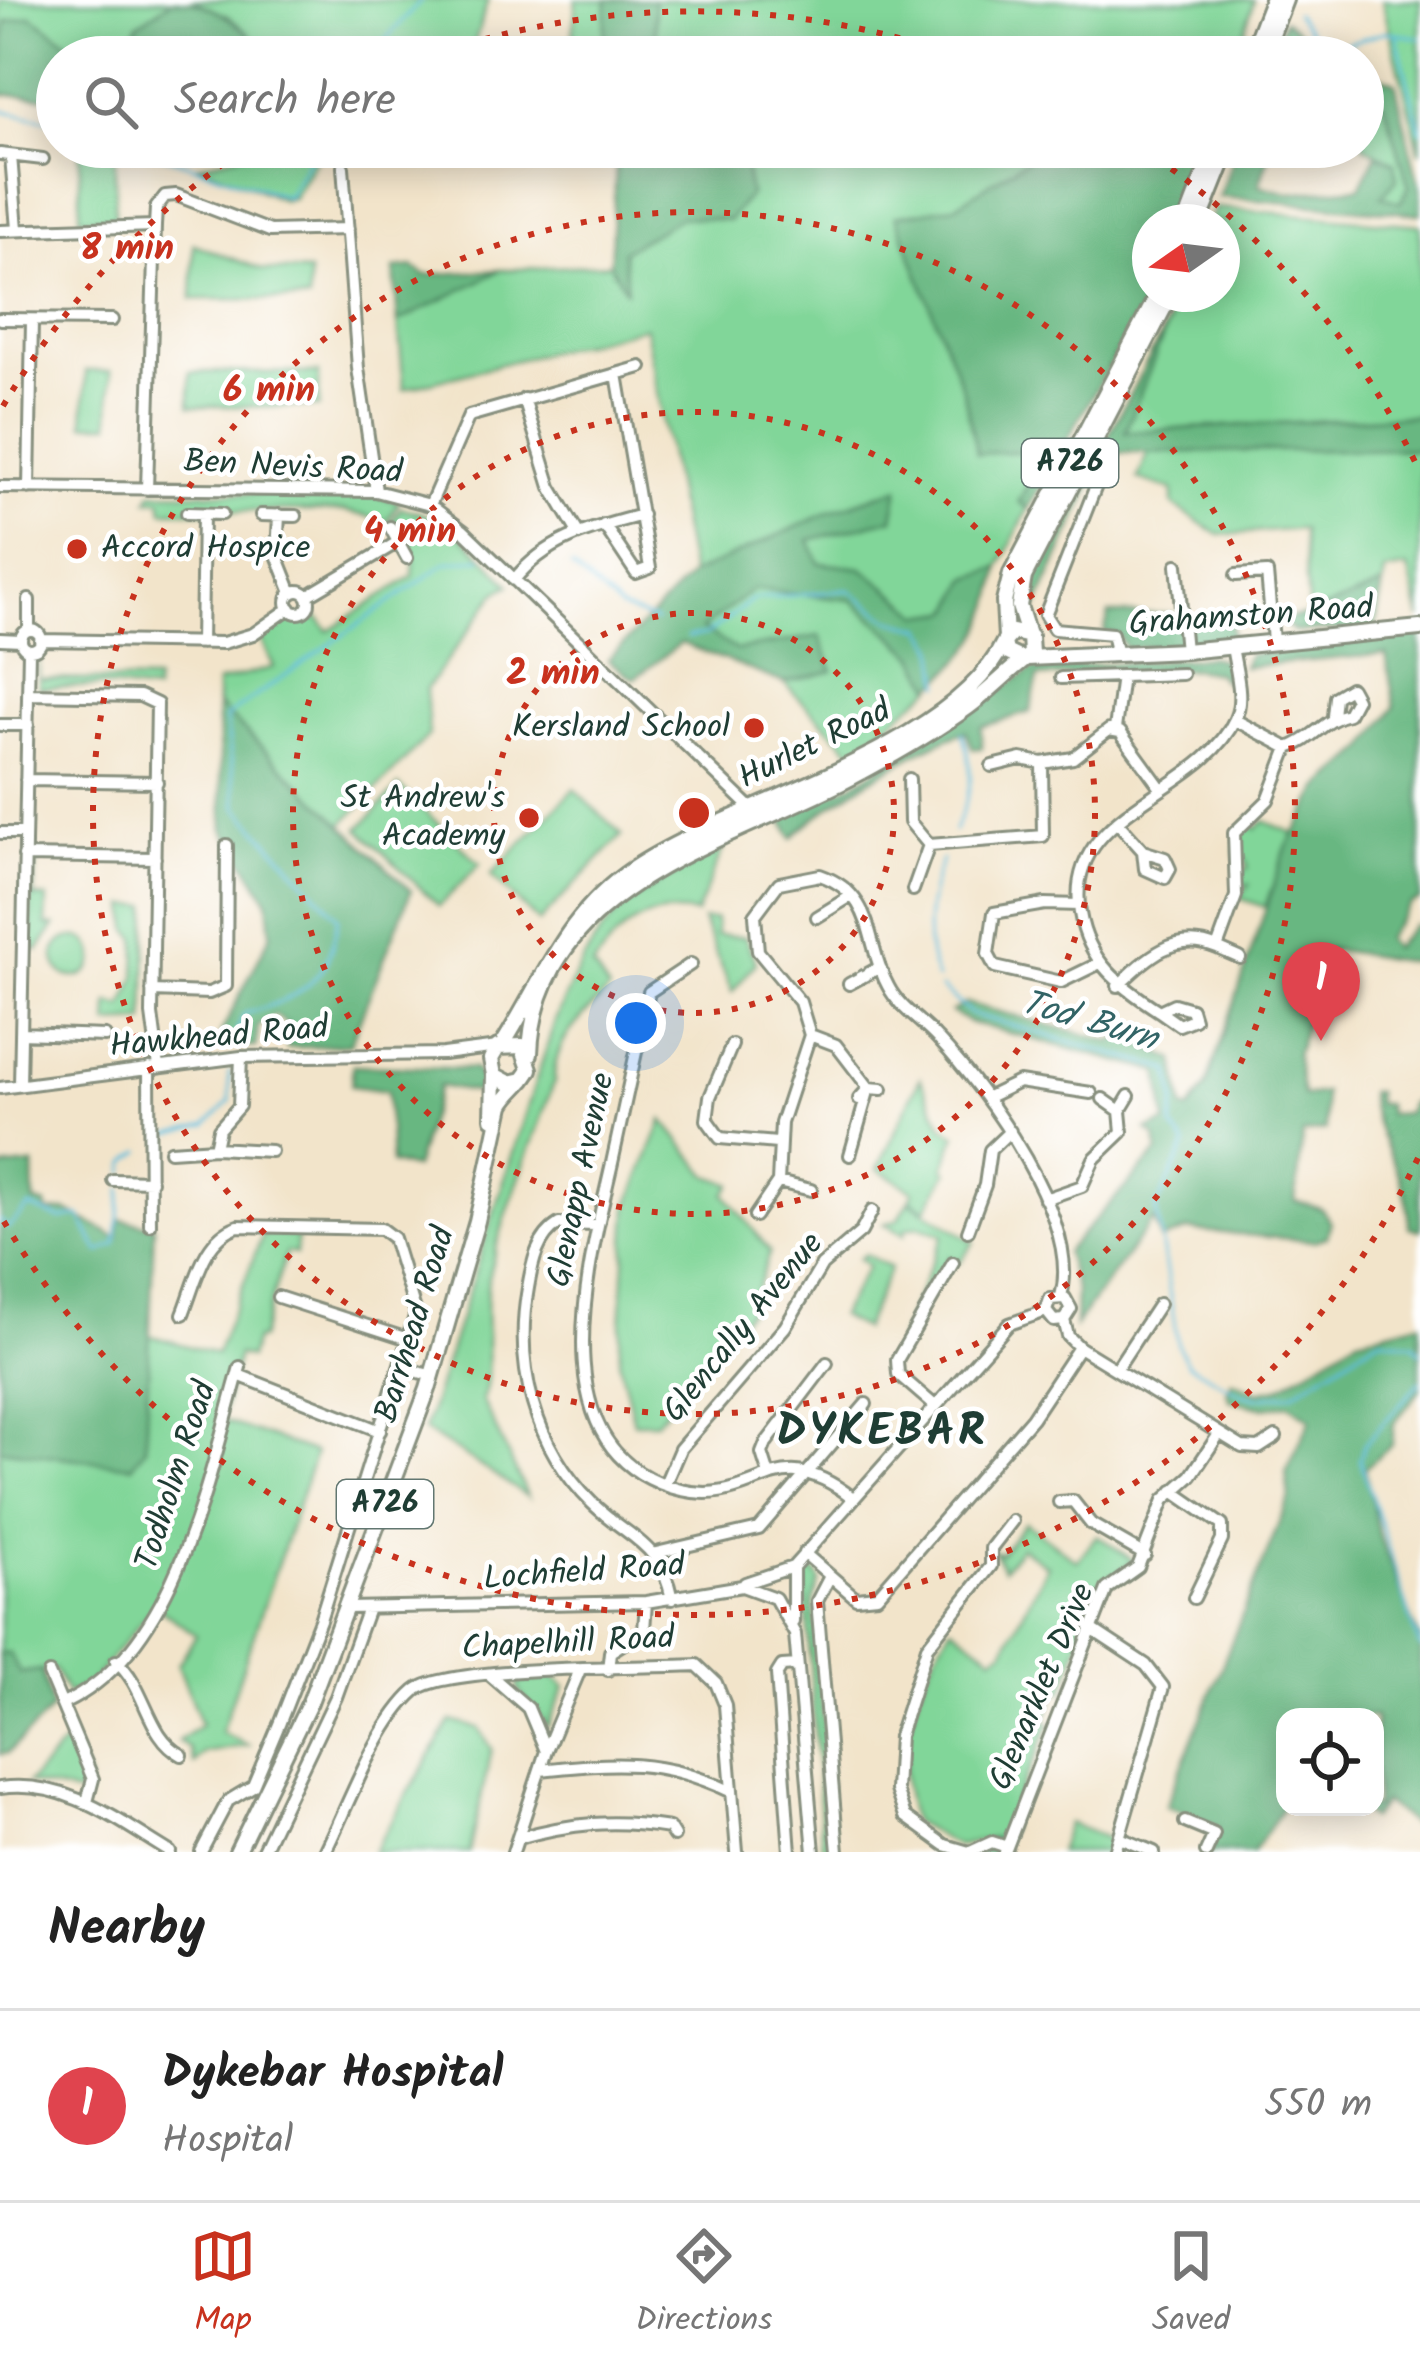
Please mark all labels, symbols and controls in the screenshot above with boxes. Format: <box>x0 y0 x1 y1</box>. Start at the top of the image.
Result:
search box <box>36 36 1384 168</box>
text: Search here <box>174 66 396 138</box>
icon: search <box>78 69 144 135</box>
north arrow <box>1132 204 1240 312</box>
text: 8 min <box>80 221 174 278</box>
text: 6 min <box>223 363 315 420</box>
street label: Ben Nevis Road <box>182 436 405 500</box>
road number: A726 <box>1022 439 1118 487</box>
text: 4 min <box>364 504 456 561</box>
place label: Accord Hospice <box>101 523 310 576</box>
marker: Accord Hospice <box>64 536 90 562</box>
street label: Grahamston Road <box>1127 582 1376 652</box>
text: 2 min <box>506 646 600 703</box>
street label: Hurlet Road <box>730 685 902 805</box>
place label: Kersland School <box>512 702 730 755</box>
marker: Kersland School <box>741 715 767 741</box>
place label: St Andrew's Academy <box>341 773 506 864</box>
centre of rings <box>673 792 715 834</box>
marker: St Andrew's Academy <box>516 805 542 831</box>
pin: 1 <box>1282 942 1360 1041</box>
water label: Tod Burn <box>1014 975 1167 1069</box>
your location <box>606 993 666 1053</box>
street label: Hawkhead Road <box>108 1002 332 1074</box>
street label: Glenapp Avenue <box>533 1068 631 1292</box>
street label: Barrhead Road <box>361 1219 471 1429</box>
street label: Glencally Avenue <box>650 1221 838 1435</box>
street label: Todholm Road <box>122 1373 233 1577</box>
district label: DYKEBAR <box>776 1397 988 1469</box>
road number: A726 <box>337 1480 433 1528</box>
street label: Lochfield Road <box>482 1539 688 1606</box>
street label: Glenarklet Drive <box>976 1575 1110 1799</box>
street label: Chapelhill Road <box>460 1612 677 1676</box>
map controls <box>1276 1708 1384 1816</box>
button: locate <box>1276 1708 1384 1816</box>
text: Nearby <box>48 1890 205 1971</box>
text: Dykebar Hospital <box>162 2039 504 2111</box>
text: 1 <box>81 2075 93 2137</box>
text: 550 m <box>1264 2075 1372 2137</box>
text: Hospital <box>162 2111 293 2173</box>
tab: Map <box>190 2223 256 2348</box>
tab: Directions <box>635 2223 772 2348</box>
tab: Saved <box>1152 2223 1230 2348</box>

